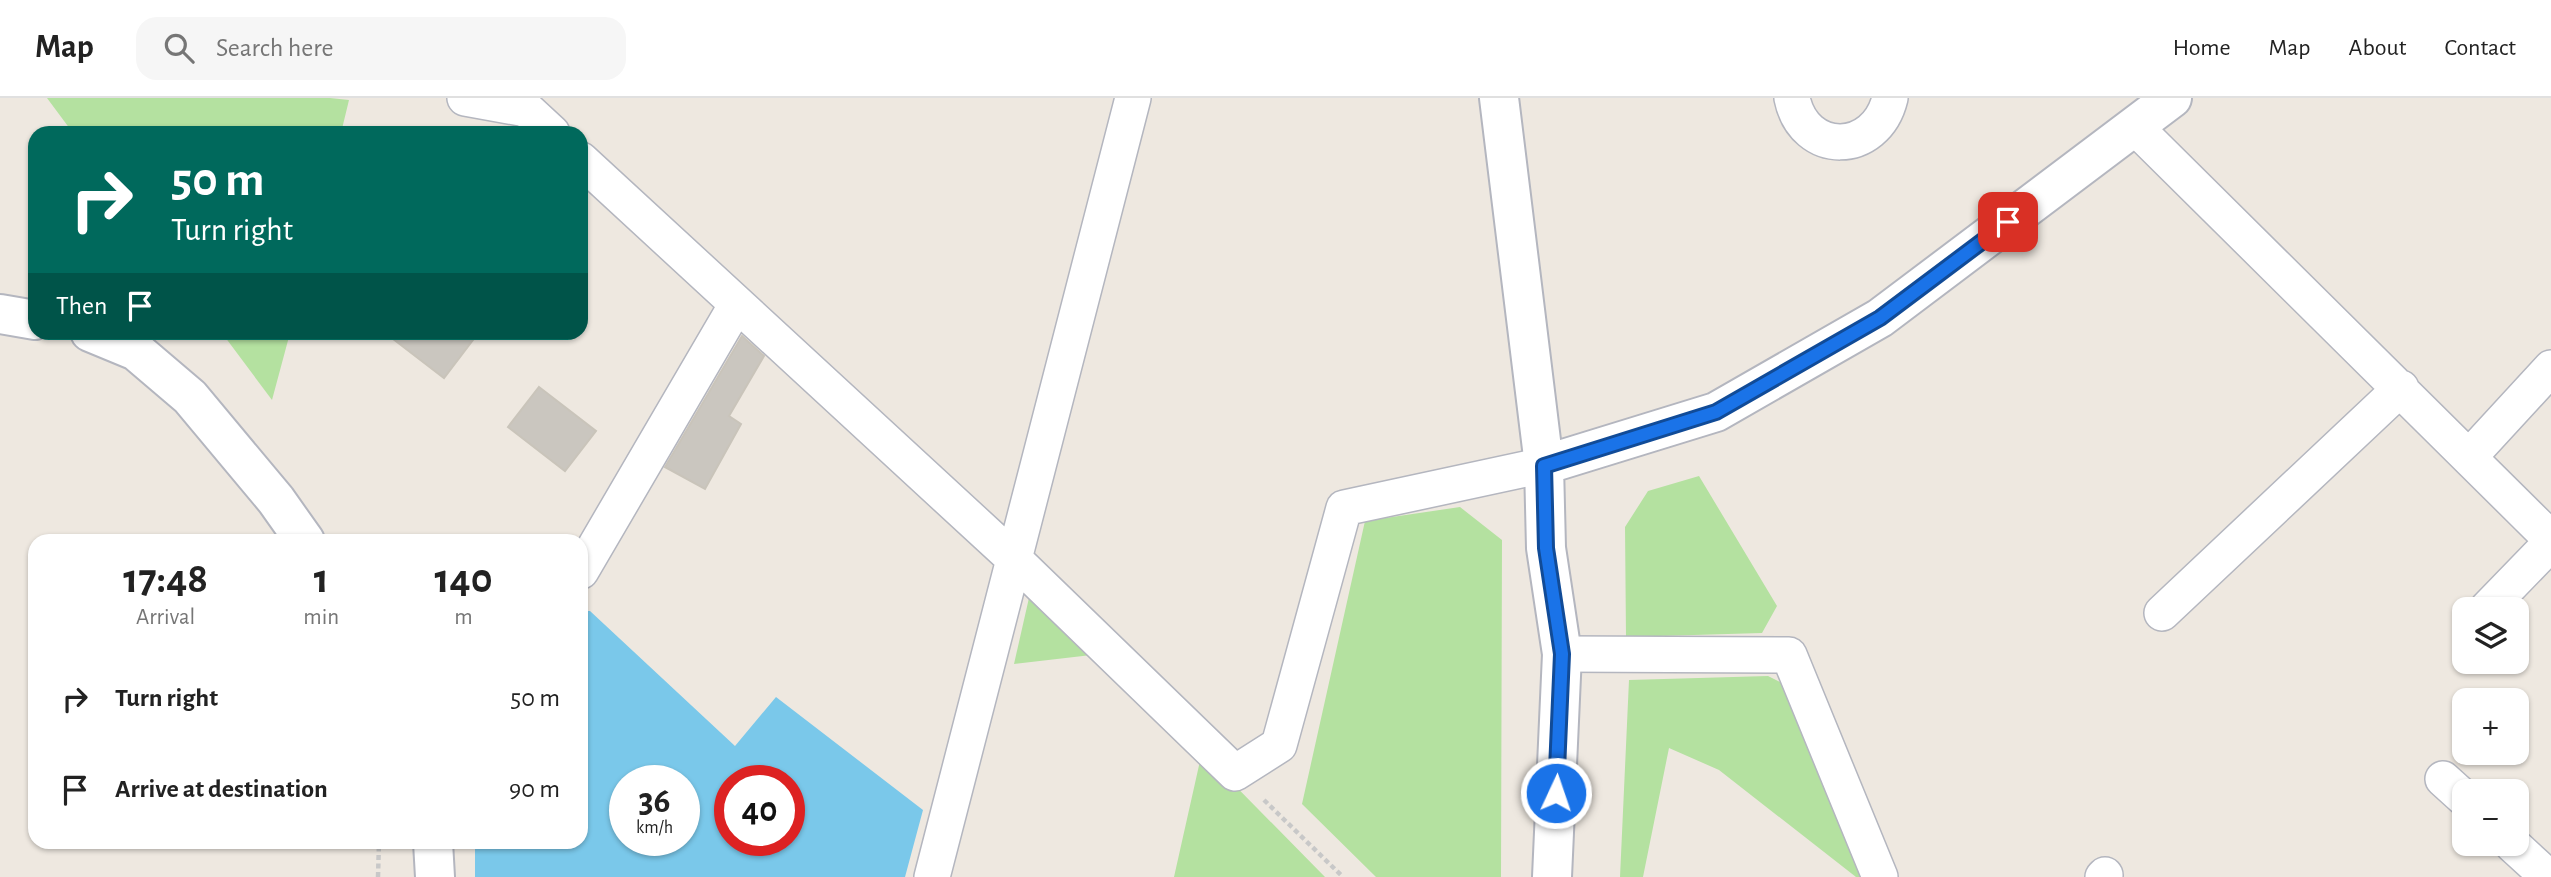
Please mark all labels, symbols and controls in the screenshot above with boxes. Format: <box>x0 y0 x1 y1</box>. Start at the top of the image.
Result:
search box <box>136 17 626 80</box>
icon: search <box>160 29 198 67</box>
text: Map <box>35 31 94 64</box>
text: Search here <box>216 35 334 61</box>
text: Home <box>2173 36 2231 60</box>
text: Map <box>2269 36 2311 60</box>
text: About <box>2349 36 2406 60</box>
text: Contact <box>2444 36 2516 60</box>
icon: right <box>56 154 147 245</box>
text: 50 m <box>171 156 265 205</box>
pin <box>1978 192 2038 252</box>
icon: arrive <box>1989 203 2027 241</box>
text: Turn right <box>171 214 293 246</box>
icon: arrive <box>121 287 159 325</box>
text: Then <box>56 293 107 319</box>
text: 17:48 <box>123 558 208 600</box>
text: 1 <box>314 558 329 600</box>
text: 140 <box>435 558 493 600</box>
map controls <box>2452 597 2529 856</box>
button: layers <box>2452 597 2529 674</box>
text: Arrival <box>136 606 195 629</box>
text: min <box>303 606 339 629</box>
text: m <box>454 606 473 629</box>
icon: right <box>56 680 94 718</box>
text: Turn right <box>115 685 218 711</box>
text: 50 m <box>510 685 560 711</box>
button: + <box>2452 688 2529 765</box>
position arrow <box>1519 756 1593 830</box>
speed limit sign: 40 <box>714 765 805 856</box>
icon: arrive <box>56 771 94 809</box>
text: Arrive at destination <box>115 776 328 802</box>
text: 90 m <box>509 776 560 802</box>
button: − <box>2452 779 2529 856</box>
text: 36 <box>638 784 670 819</box>
text: km/h <box>636 819 673 837</box>

